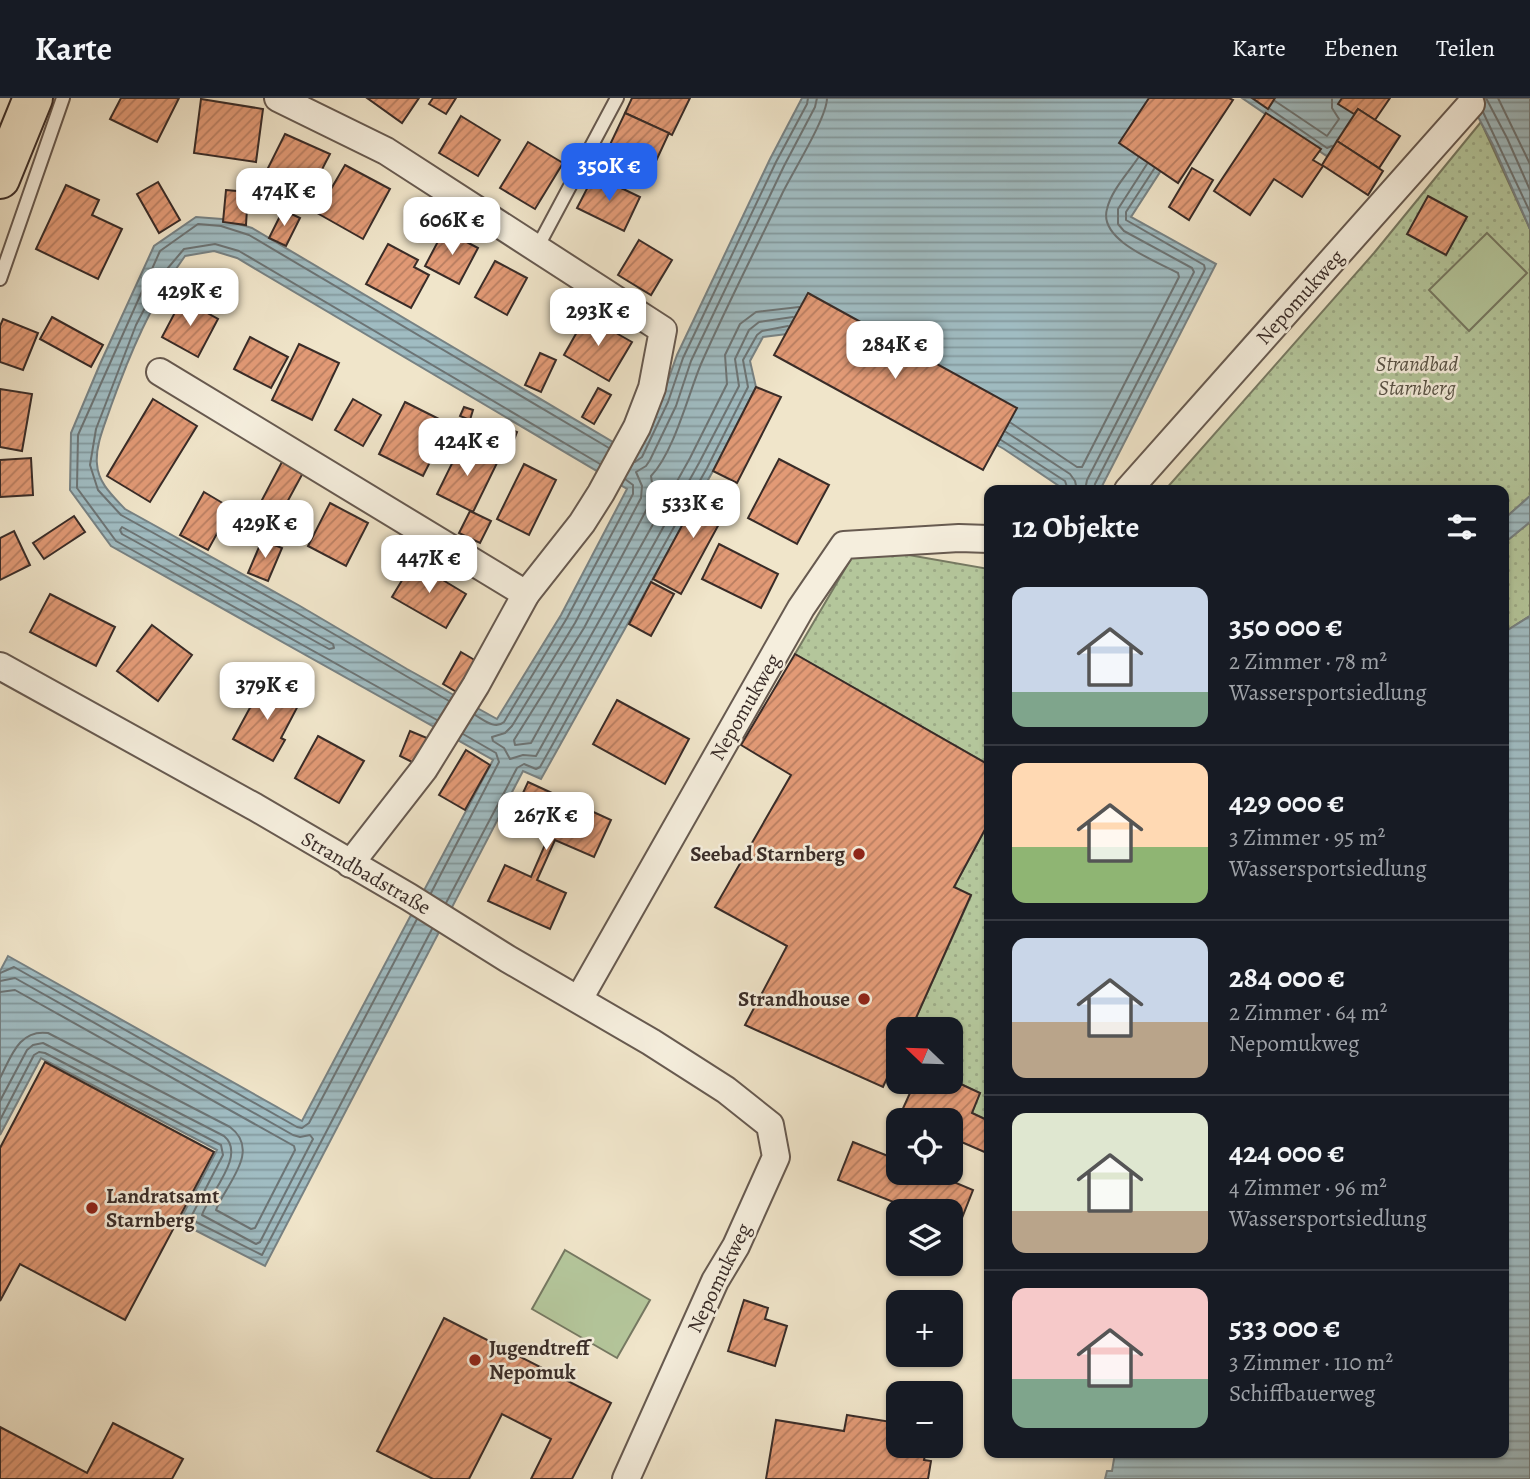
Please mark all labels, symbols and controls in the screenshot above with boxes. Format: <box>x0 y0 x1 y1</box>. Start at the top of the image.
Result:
text: Karte <box>35 26 112 71</box>
text: Karte <box>1232 32 1286 64</box>
text: Ebenen <box>1324 32 1398 64</box>
text: Teilen <box>1436 32 1495 64</box>
pin: 350K € <box>552 144 666 203</box>
text: 350K € <box>577 150 641 181</box>
pin: 474K € <box>227 169 341 228</box>
text: 474K € <box>252 175 316 206</box>
pin: 606K € <box>395 198 509 257</box>
text: 606K € <box>419 204 485 235</box>
street label: Nepomukweg <box>1250 243 1351 351</box>
pin: 429K € <box>133 268 247 328</box>
text: 429K € <box>158 275 222 306</box>
pin: 293K € <box>541 288 655 348</box>
text: 293K € <box>566 295 630 326</box>
pin: 284K € <box>838 322 952 381</box>
text: 284K € <box>862 328 928 359</box>
park label: Strandbad Starnberg <box>1376 350 1458 402</box>
pin: 424K € <box>410 418 524 478</box>
text: 424K € <box>434 425 500 456</box>
pin: 533K € <box>636 480 750 540</box>
text: 533K € <box>662 487 724 518</box>
pin: 429K € <box>208 500 322 560</box>
text: 429K € <box>233 507 297 538</box>
text: 12 Objekte <box>1012 507 1139 547</box>
icon: filters <box>1443 508 1481 546</box>
pin: 447K € <box>372 536 486 595</box>
text: 447K € <box>397 542 461 573</box>
text: 350 000 € <box>1229 606 1343 646</box>
icon: home <box>1068 615 1152 699</box>
text: 2 Zimmer · 78 m² <box>1229 646 1387 677</box>
street label: Nepomukweg <box>703 648 787 766</box>
pin: 379K € <box>210 662 324 722</box>
text: 379K € <box>236 669 298 700</box>
text: Wassersportsiedlung <box>1229 677 1427 708</box>
text: 429 000 € <box>1229 782 1344 822</box>
icon: home <box>1068 791 1152 875</box>
pin: 267K € <box>489 792 603 852</box>
text: 267K € <box>514 799 578 830</box>
text: 3 Zimmer · 95 m² <box>1229 822 1385 853</box>
street label: Strandbadstraße <box>296 825 436 921</box>
place label: Seebad Starnberg <box>690 840 845 868</box>
marker: Seebad Starnberg <box>851 846 867 862</box>
text: Wassersportsiedlung <box>1229 853 1427 884</box>
text: 284 000 € <box>1229 957 1345 997</box>
icon: home <box>1068 966 1152 1050</box>
place label: Strandhouse <box>738 985 850 1013</box>
marker: Strandhouse <box>856 991 872 1007</box>
text: 2 Zimmer · 64 m² <box>1229 997 1387 1028</box>
north arrow <box>886 1017 962 1094</box>
map controls <box>886 1017 963 1458</box>
text: Nepomukweg <box>1229 1028 1359 1059</box>
button: locate <box>886 1108 963 1185</box>
text: 424 000 € <box>1229 1132 1345 1172</box>
icon: home <box>1068 1141 1152 1225</box>
text: 4 Zimmer · 96 m² <box>1229 1172 1387 1203</box>
place label: Landratsamt Starnberg <box>106 1182 219 1234</box>
button: layers <box>886 1199 963 1276</box>
marker: Landratsamt Starnberg <box>84 1200 100 1216</box>
text: Wassersportsiedlung <box>1229 1203 1427 1234</box>
street label: Nepomukweg <box>680 1218 758 1338</box>
button: + <box>886 1290 963 1367</box>
text: 533 000 € <box>1229 1307 1341 1347</box>
icon: home <box>1068 1316 1152 1400</box>
place label: Jugendtreff Nepomuk <box>489 1334 592 1386</box>
text: 3 Zimmer · 110 m² <box>1229 1347 1393 1378</box>
marker: Jugendtreff Nepomuk <box>467 1352 483 1368</box>
text: Schiffbauerweg <box>1229 1378 1376 1409</box>
button: − <box>886 1381 963 1458</box>

